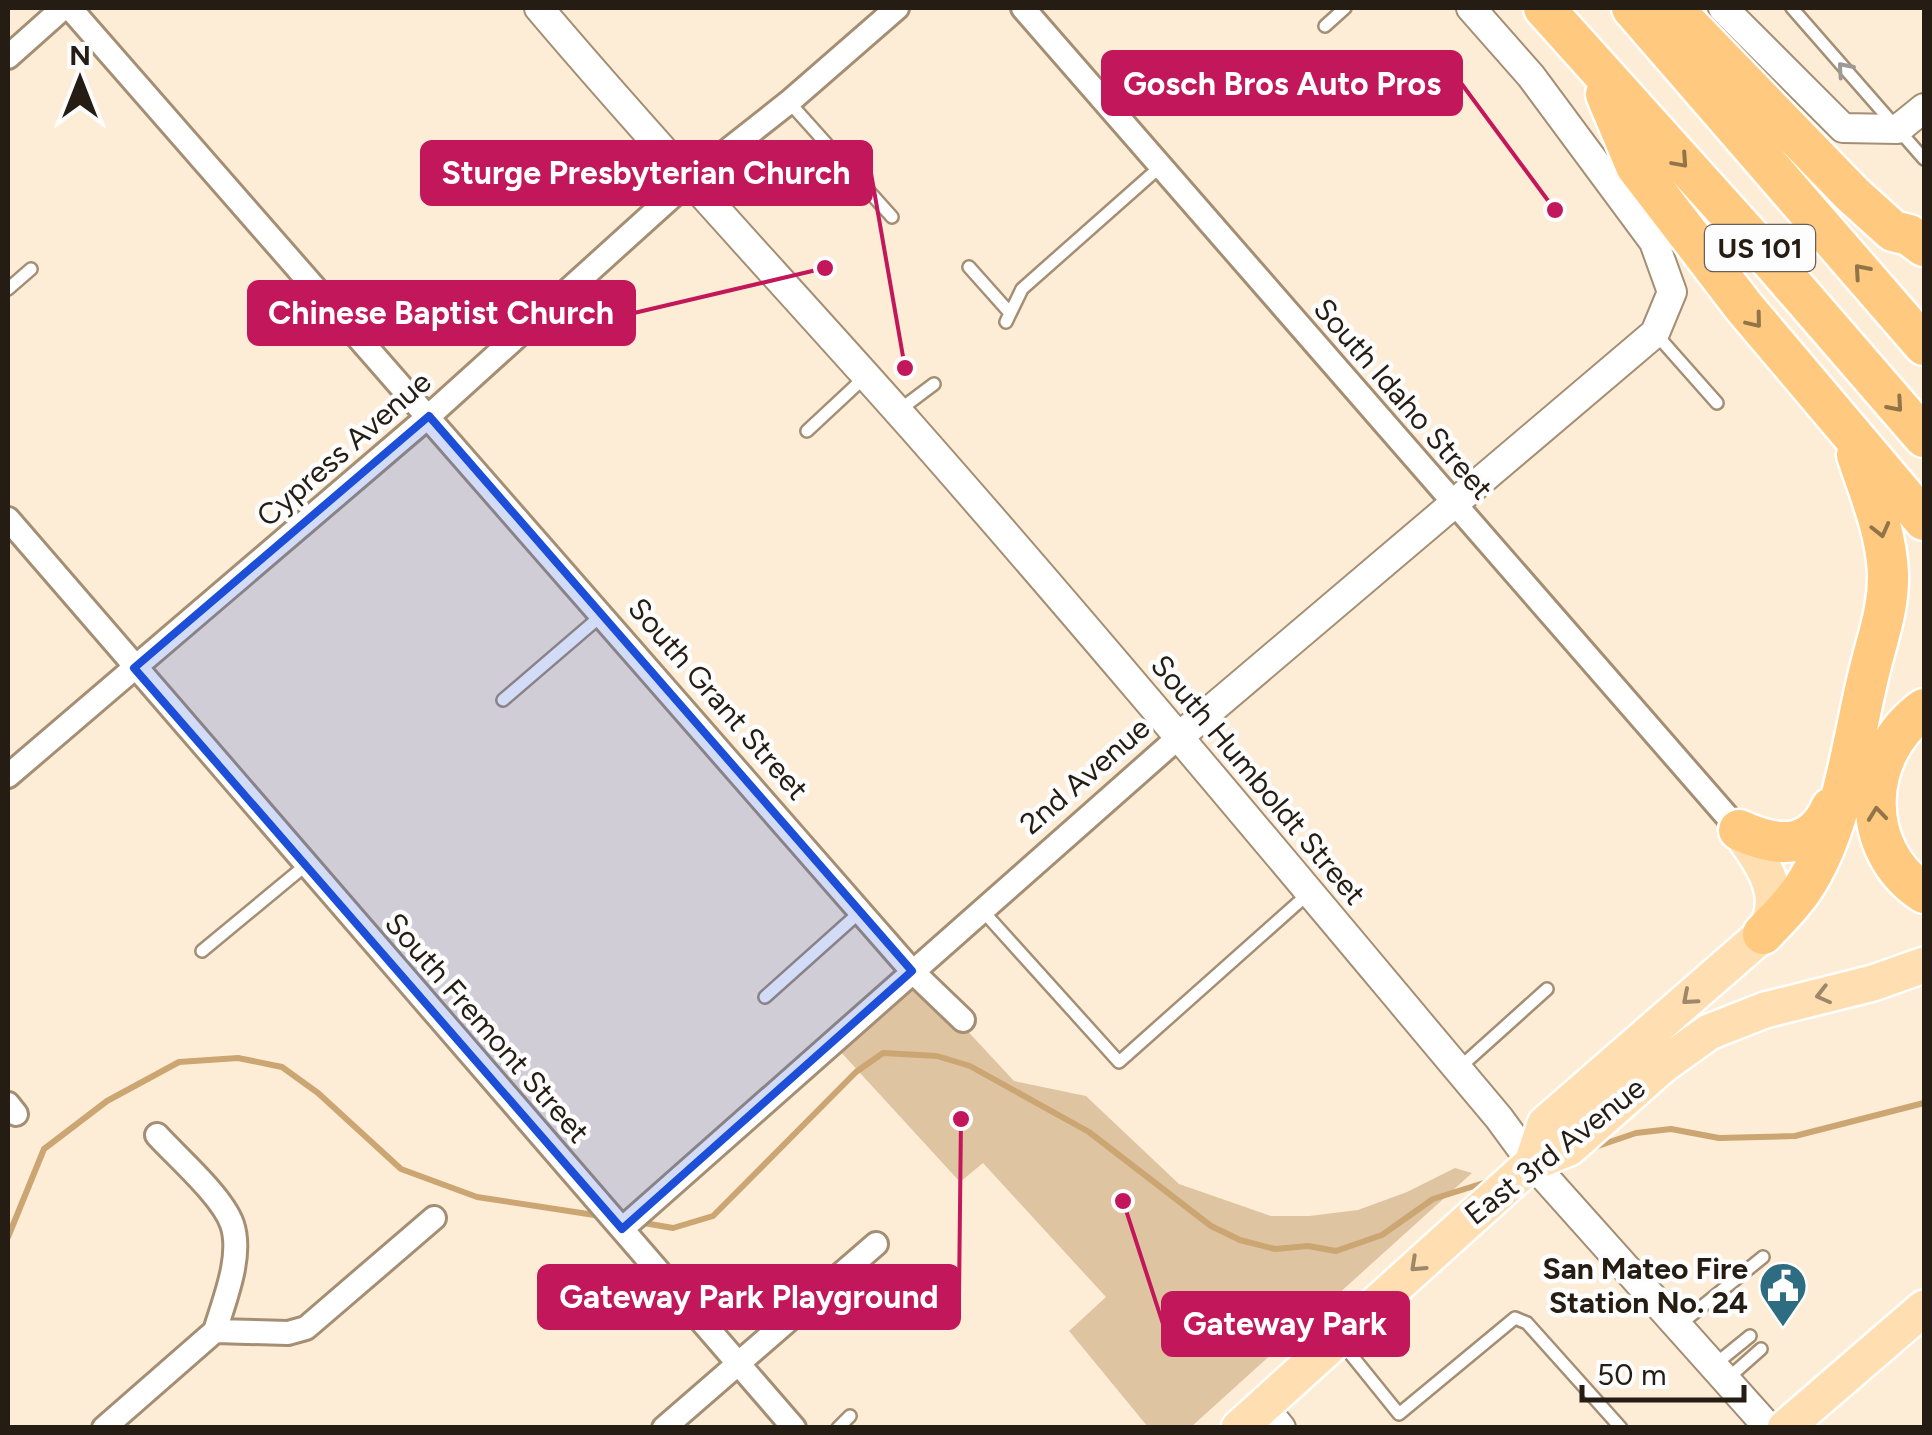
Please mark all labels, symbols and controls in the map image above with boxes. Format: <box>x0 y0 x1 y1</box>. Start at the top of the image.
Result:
north arrow <box>30 30 130 130</box>
text: N <box>69 38 91 72</box>
callout: Gosch Bros Auto Pros <box>1103 52 1461 114</box>
one-way arrow <box>1838 62 1856 80</box>
text: Gosch Bros Auto Pros <box>1123 65 1441 103</box>
callout: Sturge Presbyterian Church <box>422 142 871 204</box>
one-way arrow <box>1670 149 1688 168</box>
text: Sturge Presbyterian Church <box>441 154 851 192</box>
road number: US 101 <box>1705 225 1815 271</box>
one-way arrow <box>1854 264 1872 283</box>
callout: Chinese Baptist Church <box>249 282 634 344</box>
street label: South Idaho Street <box>1306 290 1501 507</box>
text: Chinese Baptist Church <box>268 294 614 332</box>
one-way arrow <box>1744 310 1762 328</box>
street label: Cypress Avenue <box>249 363 438 534</box>
one-way arrow <box>1885 393 1903 412</box>
one-way arrow <box>1870 520 1891 538</box>
street label: South Grant Street <box>621 590 816 807</box>
street label: South Humboldt Street <box>1143 647 1374 912</box>
street label: 2nd Avenue <box>1012 709 1157 842</box>
one-way arrow <box>1867 805 1888 821</box>
street label: South Fremont Street <box>377 905 597 1150</box>
one-way arrow <box>1815 983 1832 1004</box>
one-way arrow <box>1683 986 1701 1004</box>
street label: East 3rd Avenue <box>1457 1069 1652 1233</box>
place label: San Mateo Fire Station No. 24 <box>1542 1250 1748 1321</box>
one-way arrow <box>1411 1253 1429 1271</box>
public building icon: San Mateo Fire Station No. 24 <box>1757 1260 1809 1328</box>
callout: Gateway Park Playground <box>539 1266 959 1328</box>
text: Gateway Park Playground <box>559 1278 939 1316</box>
callout: Gateway Park <box>1163 1293 1408 1355</box>
text: Gateway Park <box>1183 1305 1388 1343</box>
scale bar <box>1582 1340 1744 1402</box>
text: 50 m <box>1597 1356 1666 1393</box>

